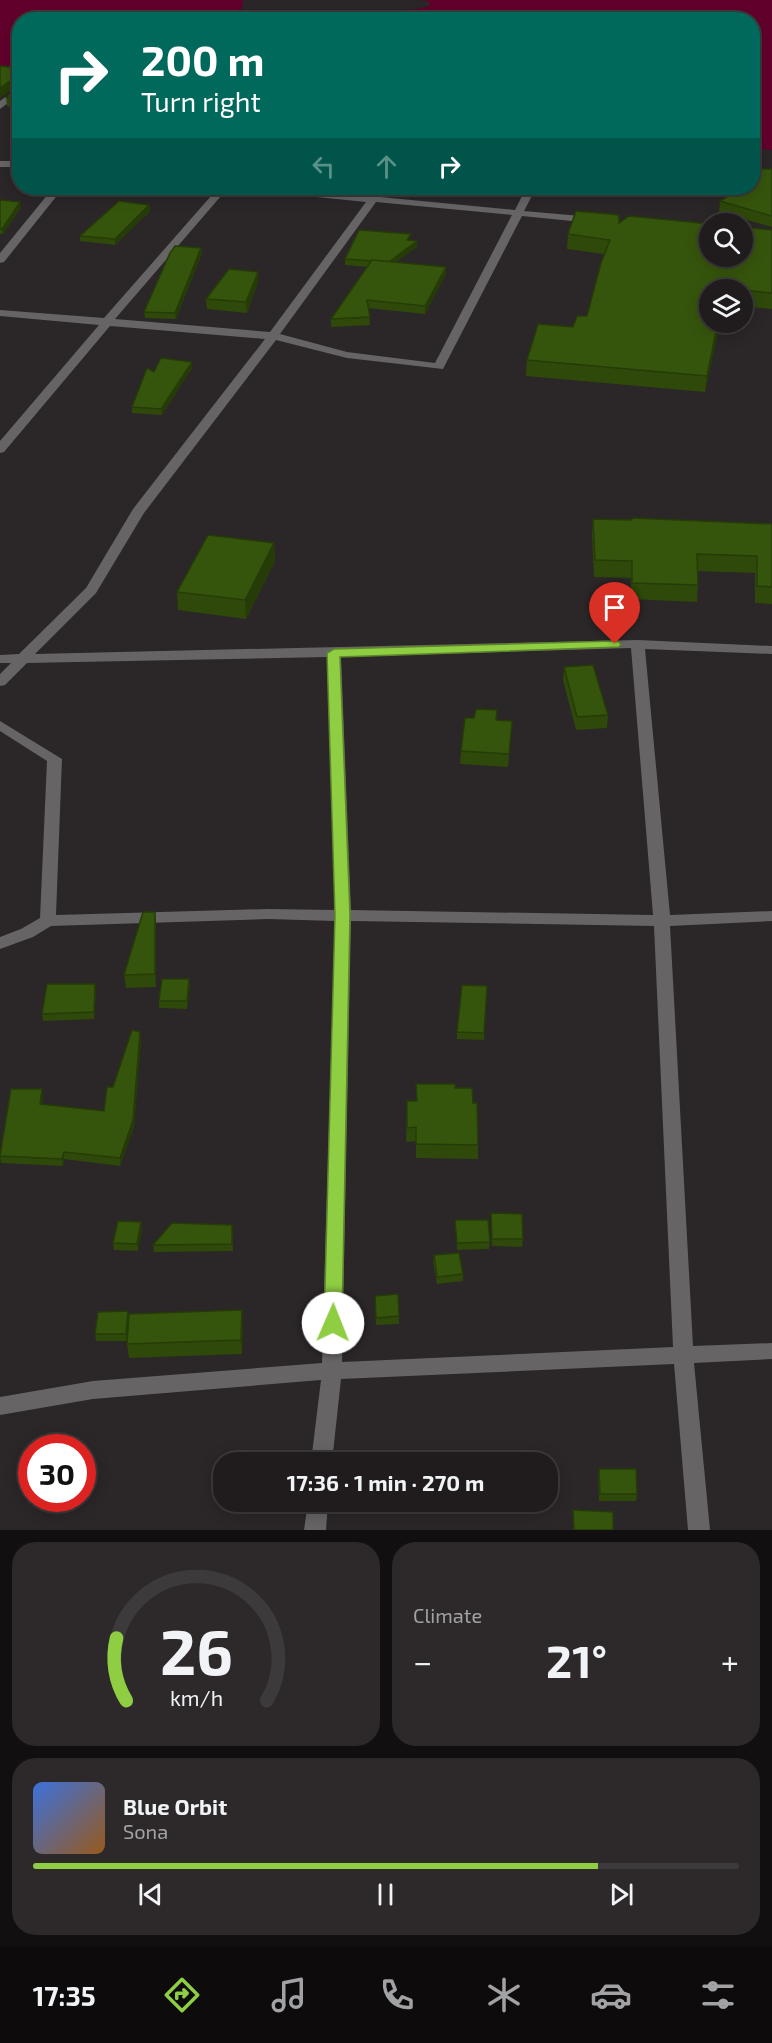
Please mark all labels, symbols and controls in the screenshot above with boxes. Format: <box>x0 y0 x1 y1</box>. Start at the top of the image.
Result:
text: 200 m <box>141 34 264 84</box>
icon: right <box>42 36 120 114</box>
text: Turn right <box>141 85 261 117</box>
icon: left <box>307 150 340 183</box>
icon: ahead <box>370 150 403 183</box>
icon: right <box>433 150 466 183</box>
map controls <box>699 213 753 333</box>
button: search <box>699 213 753 267</box>
button: layers <box>699 279 753 333</box>
pin <box>589 582 640 644</box>
icon: arrive <box>598 591 631 624</box>
position arrow <box>301 1291 365 1355</box>
speed limit sign: 30 <box>18 1434 96 1512</box>
text: 17:36 · 1 min · 270 m <box>287 1469 484 1495</box>
text: Climate <box>413 1603 482 1627</box>
text: 26 <box>159 1613 233 1688</box>
text: 21° <box>546 1633 607 1687</box>
text: − <box>413 1641 432 1681</box>
text: + <box>721 1641 739 1681</box>
text: km/h <box>169 1685 223 1710</box>
text: Blue Orbit <box>123 1793 227 1819</box>
text: Sona <box>123 1819 168 1843</box>
icon: previous <box>134 1878 167 1911</box>
icon: pause <box>369 1878 402 1911</box>
icon: next <box>605 1878 638 1911</box>
icon: directions <box>161 1974 203 2016</box>
icon: music <box>268 1974 310 2016</box>
icon: phone <box>376 1974 418 2016</box>
icon: climate <box>483 1974 525 2016</box>
icon: car <box>590 1974 632 2016</box>
icon: filters <box>697 1974 739 2016</box>
text: 17:35 <box>33 1979 96 2011</box>

